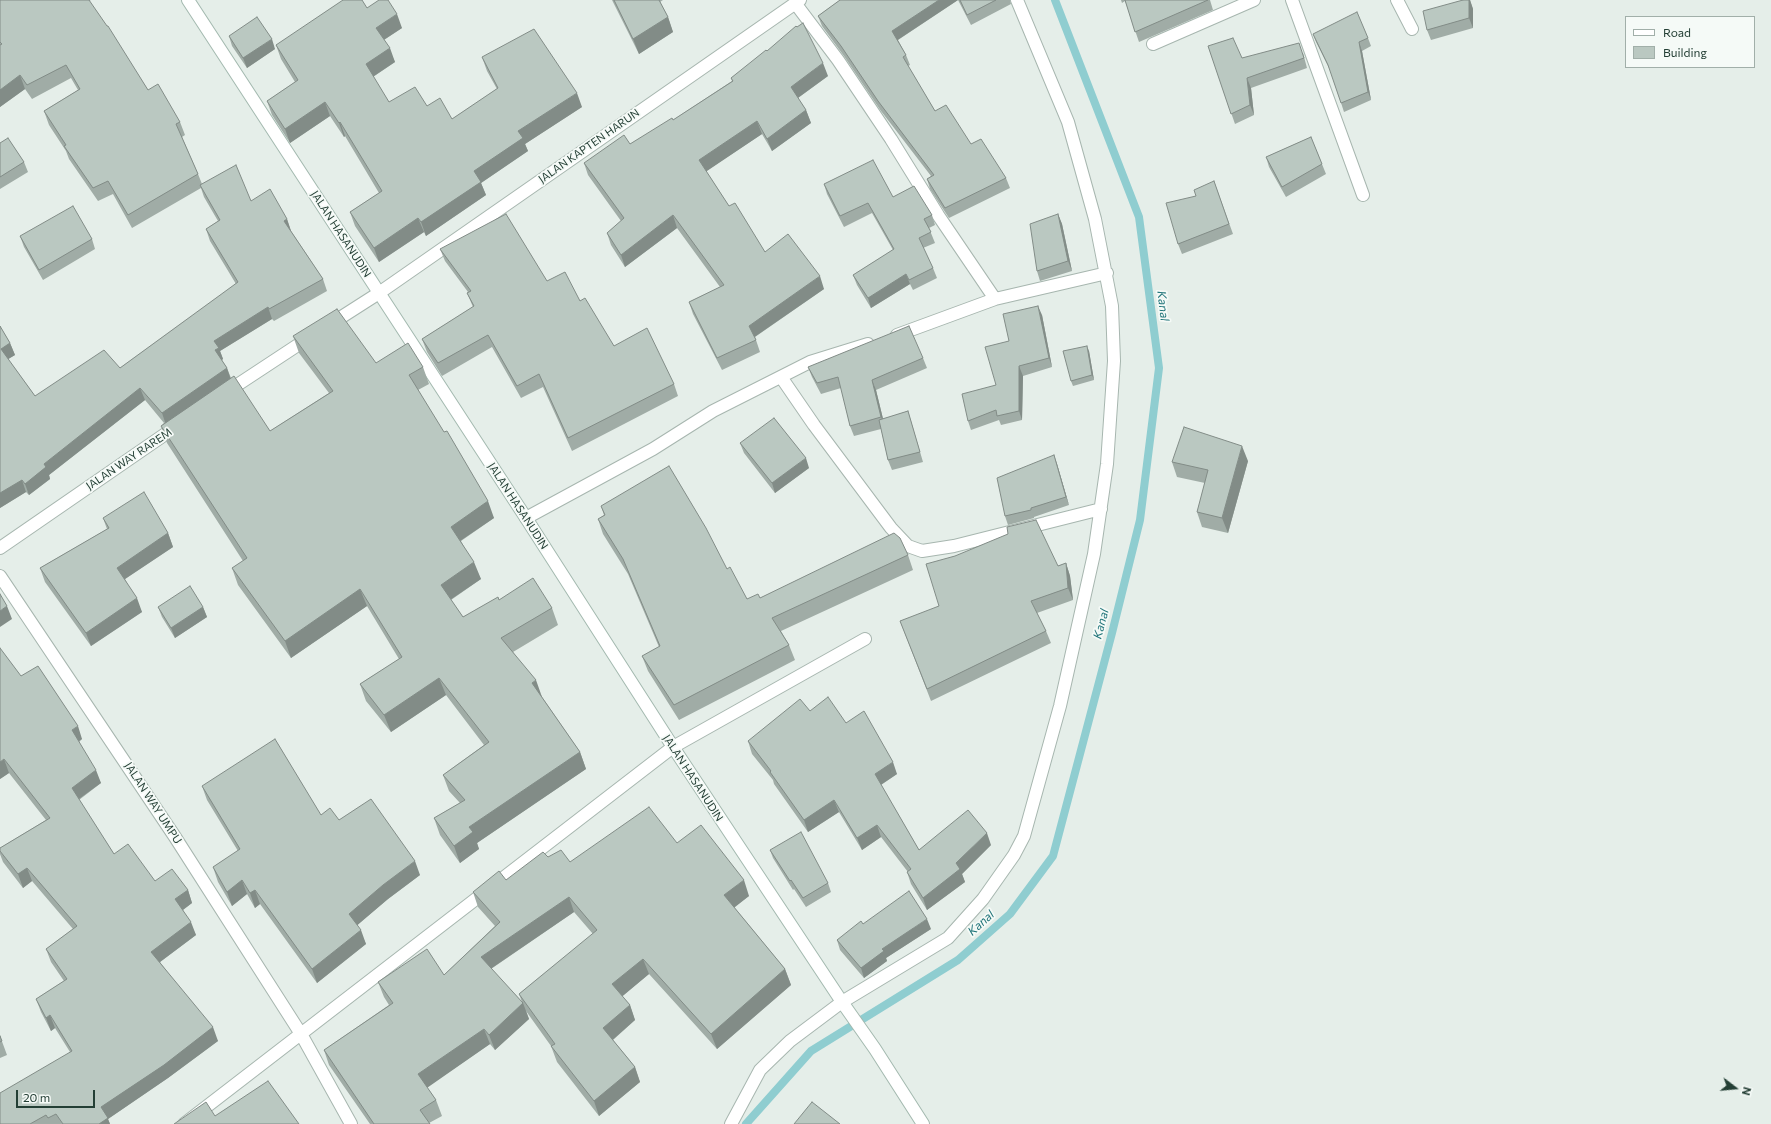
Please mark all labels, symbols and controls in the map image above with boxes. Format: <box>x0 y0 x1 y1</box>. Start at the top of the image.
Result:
legend <box>1625 16 1755 68</box>
text: Road <box>1663 25 1691 39</box>
text: Building <box>1663 45 1707 59</box>
street label: JALAN KAPTEN HARUN <box>536 106 642 186</box>
street label: JALAN HASANUDIN <box>308 188 374 280</box>
water label: Kanal <box>1154 290 1172 322</box>
street label: JALAN WAY RAREM <box>84 425 174 493</box>
street label: JALAN HASANUDIN <box>485 460 551 552</box>
water label: Kanal <box>1090 607 1112 641</box>
street label: JALAN HASANUDIN <box>660 732 726 824</box>
street label: JALAN WAY UMPU <box>122 760 184 846</box>
water label: Kanal <box>965 907 997 939</box>
north arrow <box>1715 1068 1755 1108</box>
scale bar <box>18 1082 97 1108</box>
text: N <box>1740 1086 1754 1097</box>
text: 20 m <box>23 1090 50 1104</box>

